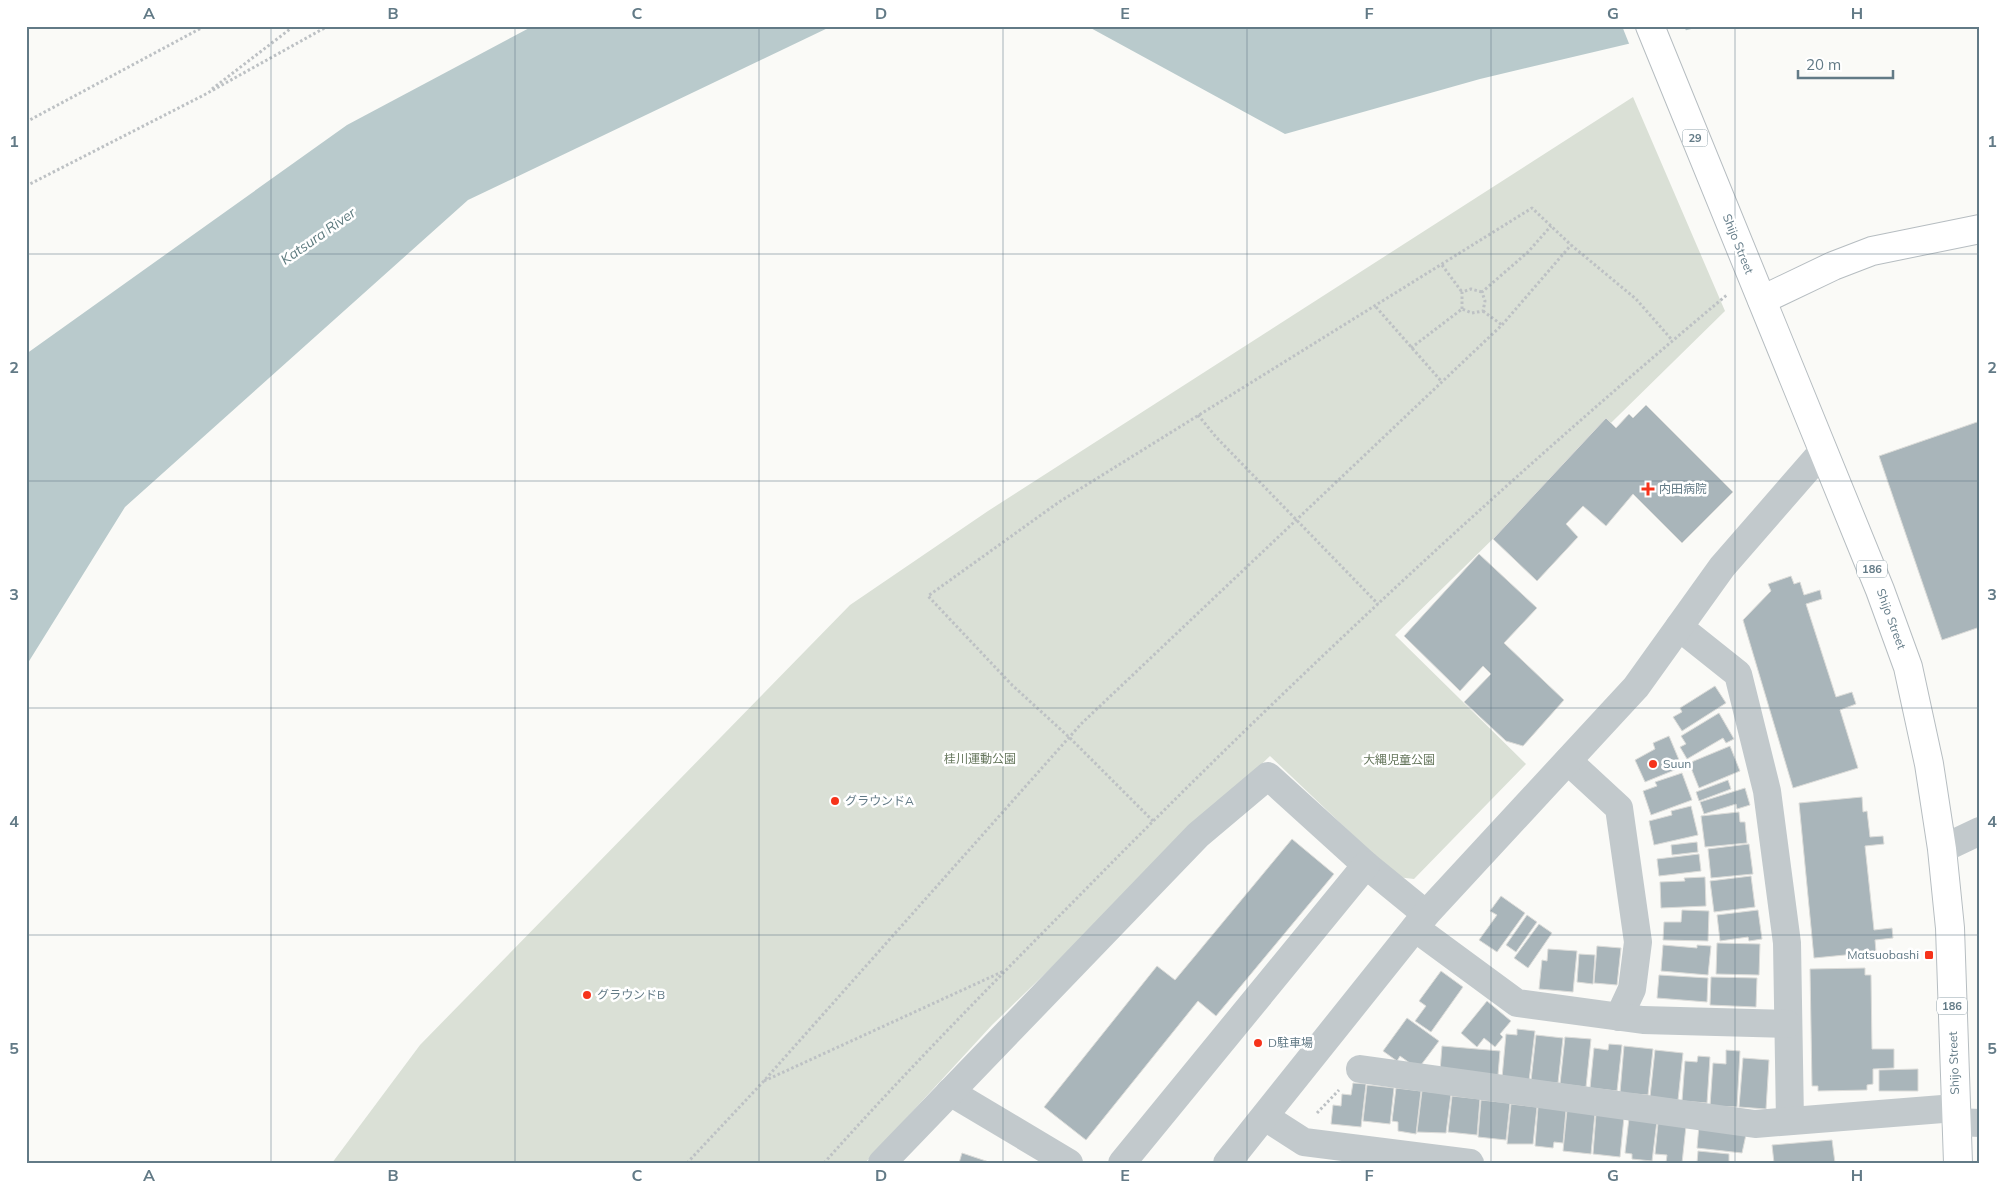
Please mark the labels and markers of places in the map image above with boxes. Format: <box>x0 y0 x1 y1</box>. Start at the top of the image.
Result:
place label: 内田病院 <box>1659 481 1707 496</box>
marker: 内田病院 <box>1641 482 1655 496</box>
place label: Suun <box>1663 756 1691 771</box>
marker: Suun <box>1647 758 1659 770</box>
place label: グラウンドA <box>845 793 914 808</box>
marker: グラウンドA <box>829 795 841 807</box>
place label: Matsuobashi <box>1847 947 1919 962</box>
marker: Matsuobashi <box>1923 949 1935 961</box>
place label: グラウンドB <box>597 987 665 1002</box>
marker: グラウンドB <box>581 989 593 1001</box>
place label: D駐車場 <box>1268 1035 1313 1050</box>
marker: D駐車場 <box>1252 1037 1264 1049</box>

